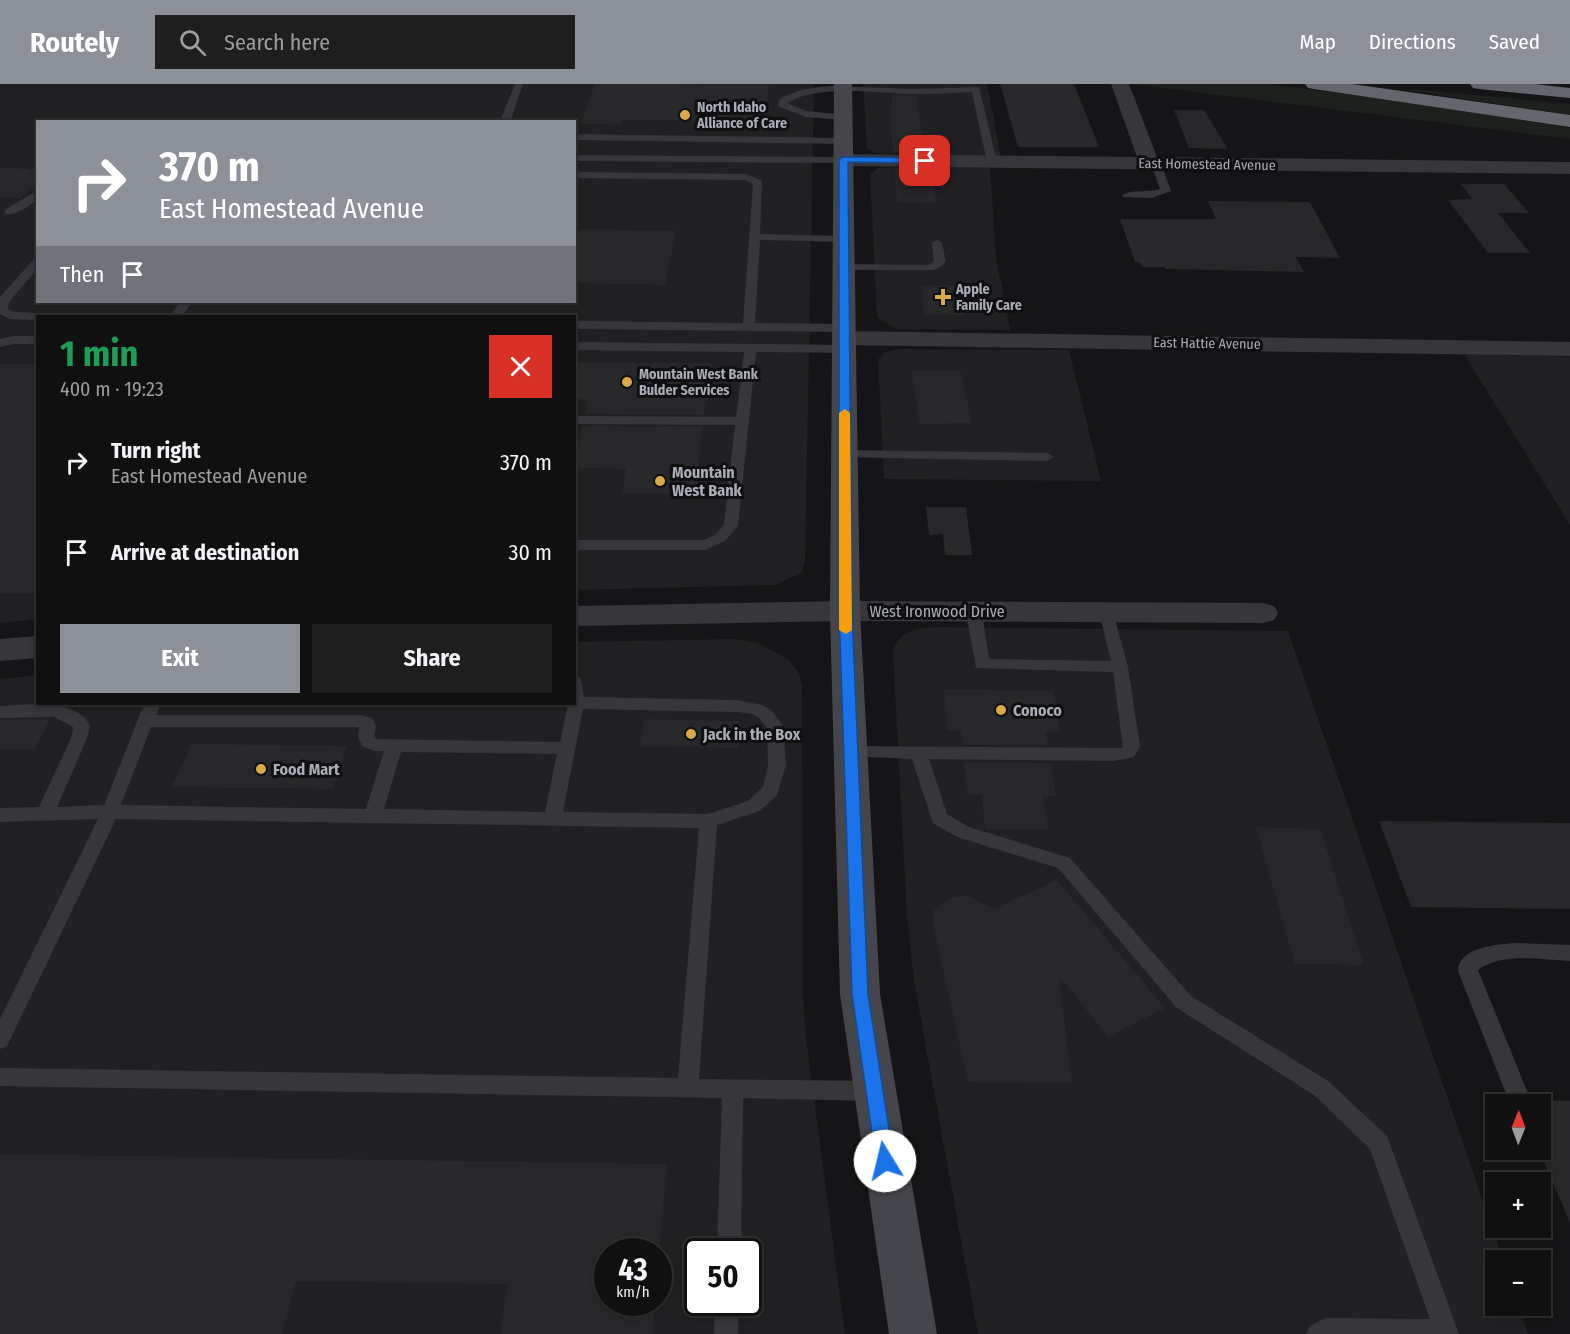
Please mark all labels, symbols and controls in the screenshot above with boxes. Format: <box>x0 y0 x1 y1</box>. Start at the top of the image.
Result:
search box <box>155 15 575 69</box>
text: Routely <box>30 26 119 59</box>
icon: search <box>176 26 209 59</box>
text: Search here <box>224 29 330 56</box>
text: Map <box>1299 29 1336 55</box>
text: Directions <box>1369 29 1456 55</box>
text: Saved <box>1489 29 1540 55</box>
place label: North Idaho Alliance of Care <box>696 99 787 132</box>
marker: North Idaho Alliance of Care <box>678 108 692 122</box>
pin <box>899 135 950 186</box>
text: 370 m <box>159 142 260 192</box>
icon: right <box>60 144 138 222</box>
icon: arrive <box>908 144 941 177</box>
street label: East Homestead Avenue <box>1138 155 1276 174</box>
text: East Homestead Avenue <box>159 193 424 225</box>
icon: arrive <box>116 258 149 291</box>
text: Then <box>60 261 104 288</box>
place label: Apple Family Care <box>955 281 1022 314</box>
marker: Apple Family Care <box>934 288 952 306</box>
text: 1 min <box>60 332 138 376</box>
street label: East Hattie Avenue <box>1153 334 1261 353</box>
button: close <box>489 335 552 398</box>
place label: Mountain West Bank Bulder Services <box>639 366 759 399</box>
marker: Mountain West Bank Bulder Services <box>620 375 634 389</box>
text: 400 m · 19:23 <box>60 377 164 401</box>
text: Turn right <box>111 437 200 464</box>
icon: right <box>60 446 93 479</box>
text: 370 m <box>500 449 552 476</box>
place label: Mountain West Bank <box>672 463 743 500</box>
text: East Homestead Avenue <box>111 464 307 488</box>
marker: Mountain West Bank <box>653 474 667 488</box>
icon: arrive <box>60 536 93 569</box>
text: Arrive at destination <box>111 539 299 566</box>
text: 30 m <box>509 539 552 566</box>
street label: West Ironwood Drive <box>869 602 1005 621</box>
button: Exit <box>60 624 300 693</box>
button: Share <box>312 624 552 693</box>
place label: Conoco <box>1013 701 1062 720</box>
marker: Conoco <box>994 703 1008 717</box>
place label: Jack in the Box <box>702 725 801 744</box>
marker: Jack in the Box <box>684 727 698 741</box>
place label: Food Mart <box>273 760 340 779</box>
marker: Food Mart <box>254 762 268 776</box>
north arrow <box>1485 1094 1551 1160</box>
map controls <box>1485 1094 1551 1316</box>
position arrow <box>853 1129 917 1193</box>
button: + <box>1485 1172 1551 1238</box>
speed limit sign: 50 <box>684 1238 762 1316</box>
button: − <box>1485 1250 1551 1316</box>
text: 43 <box>618 1252 648 1288</box>
text: km/h <box>616 1283 650 1301</box>

